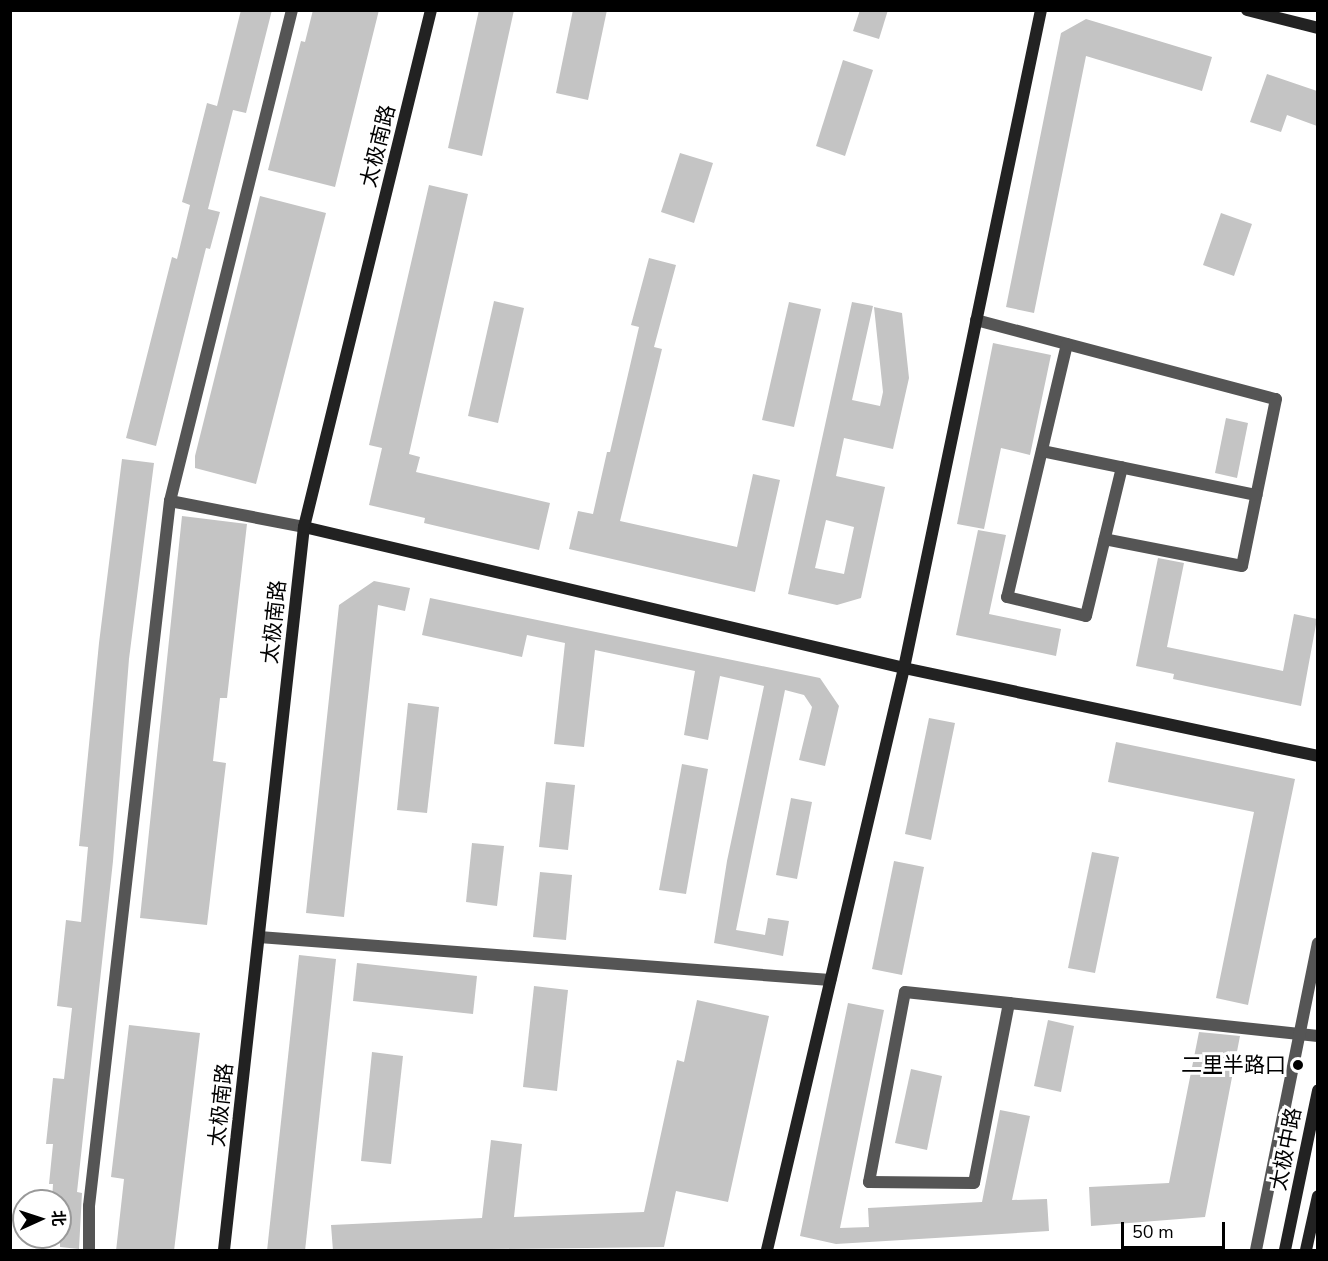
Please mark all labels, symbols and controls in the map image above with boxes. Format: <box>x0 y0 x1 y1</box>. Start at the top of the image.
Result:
street label: 太极南路 <box>356 102 400 190</box>
street label: 太极南路 <box>257 579 291 665</box>
place label: 二里半路口 <box>1181 1052 1286 1078</box>
marker: 二里半路口 <box>1291 1058 1305 1072</box>
street label: 太极南路 <box>204 1062 238 1148</box>
street label: 太极中路 <box>1266 1105 1306 1193</box>
north arrow <box>12 1189 72 1249</box>
text: 北 <box>47 1210 69 1227</box>
scale bar <box>1124 1210 1228 1248</box>
text: 50 m <box>1132 1220 1174 1244</box>

